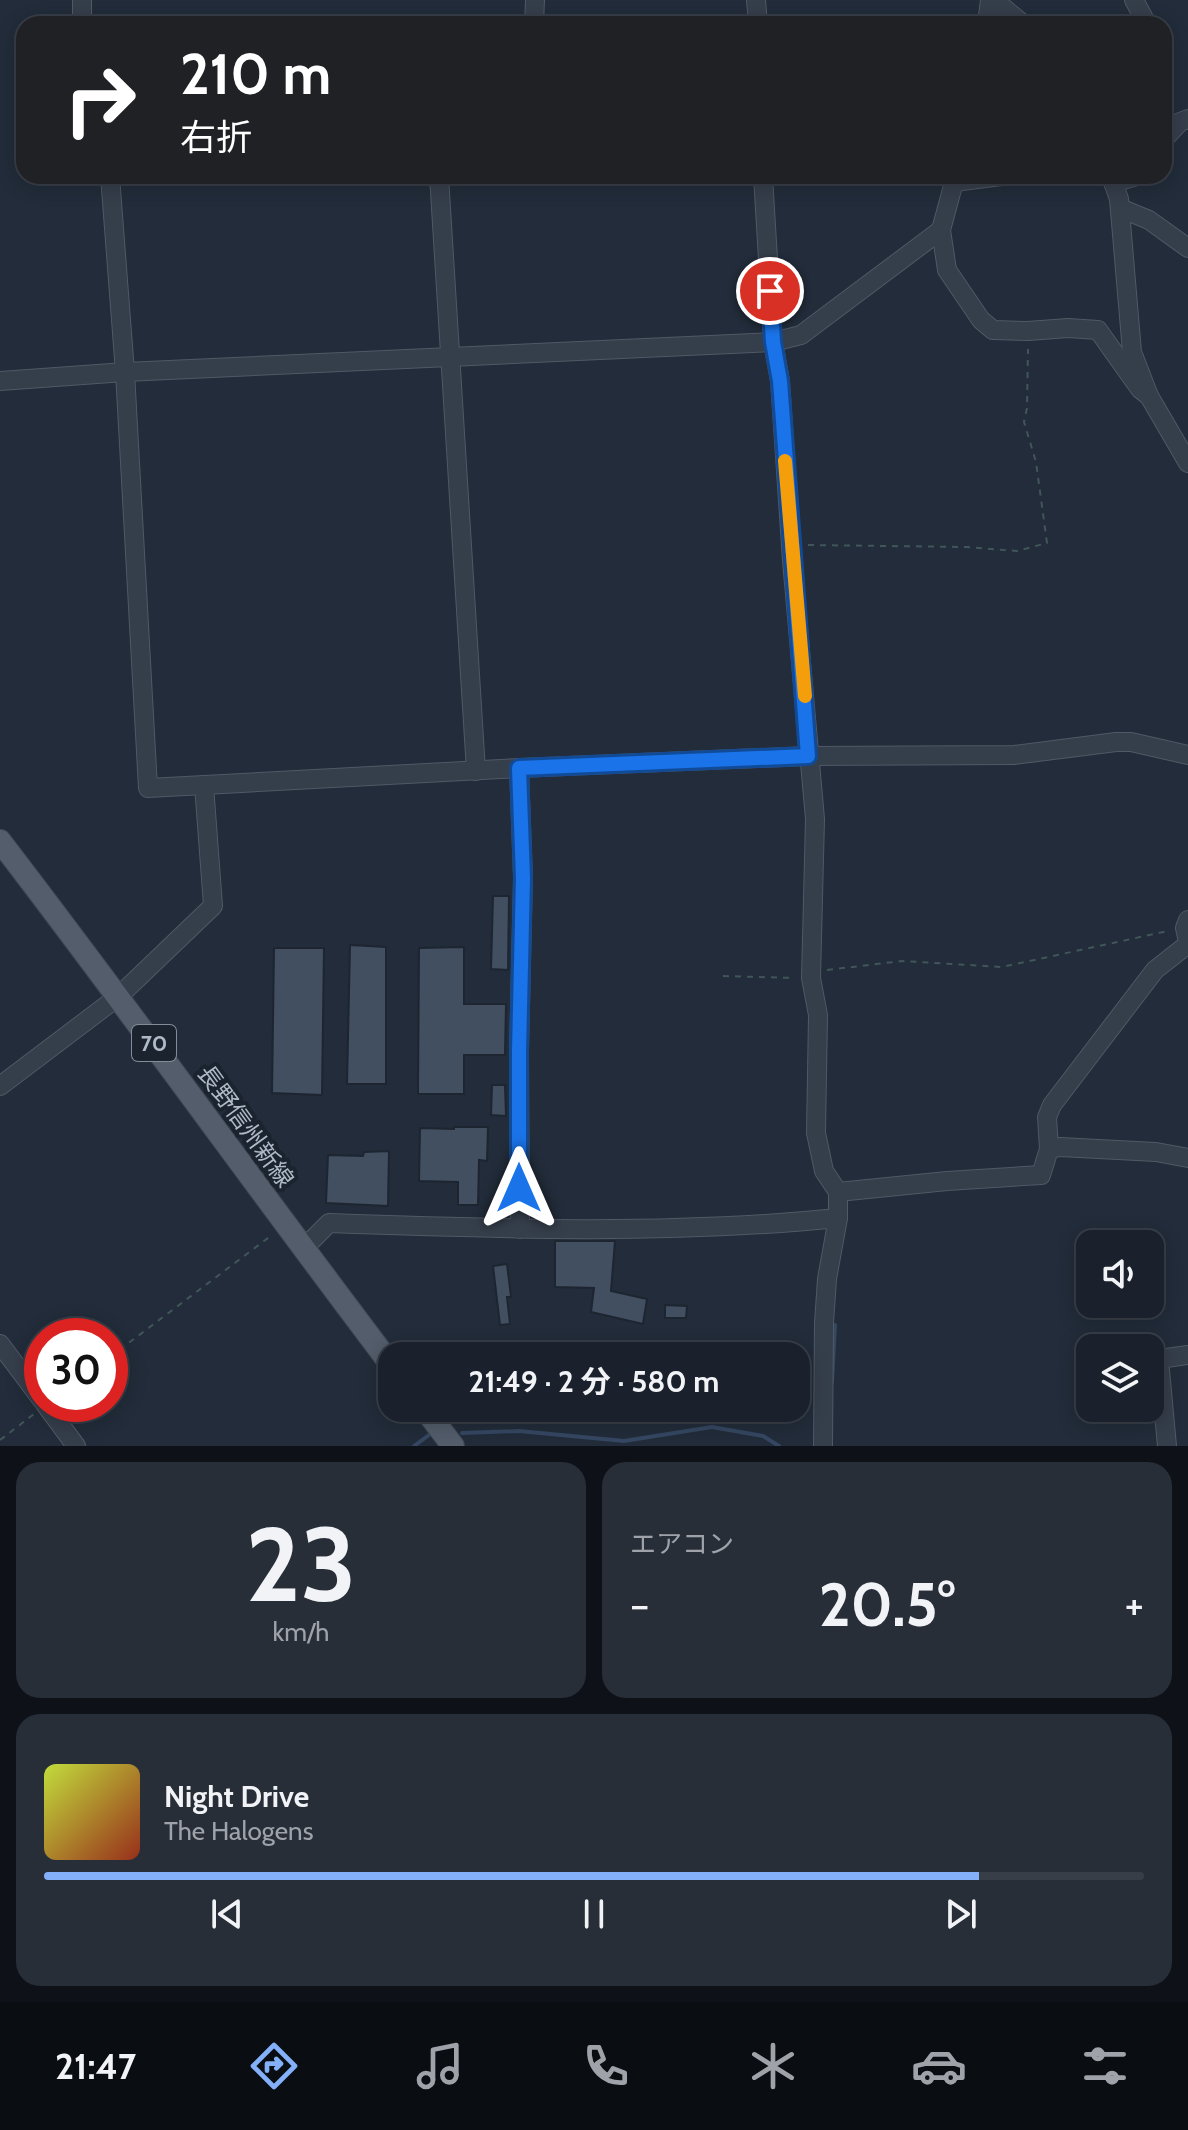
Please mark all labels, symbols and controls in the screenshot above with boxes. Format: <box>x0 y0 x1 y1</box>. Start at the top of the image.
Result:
text: 210 m <box>180 40 331 108</box>
icon: right <box>48 48 152 152</box>
text: 右折 <box>180 115 252 159</box>
pin <box>736 257 804 325</box>
icon: arrive <box>748 269 792 313</box>
road number: 70 <box>132 1025 176 1061</box>
street label: 長野信州新線 <box>192 1059 300 1193</box>
position arrow <box>477 1146 561 1230</box>
map controls <box>1076 1230 1164 1422</box>
button: sound <box>1076 1230 1164 1318</box>
speed limit sign: 30 <box>24 1318 128 1422</box>
button: layers <box>1076 1334 1164 1422</box>
text: 21:49 · 2 分 · 580 m <box>469 1363 719 1400</box>
text: 23 <box>245 1501 357 1627</box>
text: エアコン <box>630 1528 734 1560</box>
text: 20.5° <box>819 1568 955 1641</box>
text: − <box>630 1578 649 1631</box>
text: + <box>1125 1578 1144 1631</box>
text: km/h <box>273 1616 329 1648</box>
text: Night Drive <box>164 1778 309 1815</box>
text: The Halogens <box>164 1815 313 1847</box>
icon: previous <box>205 1892 249 1936</box>
icon: pause <box>572 1892 616 1936</box>
icon: next <box>939 1892 983 1936</box>
icon: directions <box>246 2038 302 2094</box>
icon: music <box>412 2038 468 2094</box>
icon: phone <box>578 2038 634 2094</box>
icon: climate <box>745 2038 801 2094</box>
icon: car <box>911 2038 967 2094</box>
icon: filters <box>1077 2038 1133 2094</box>
text: 21:47 <box>55 2044 136 2088</box>

